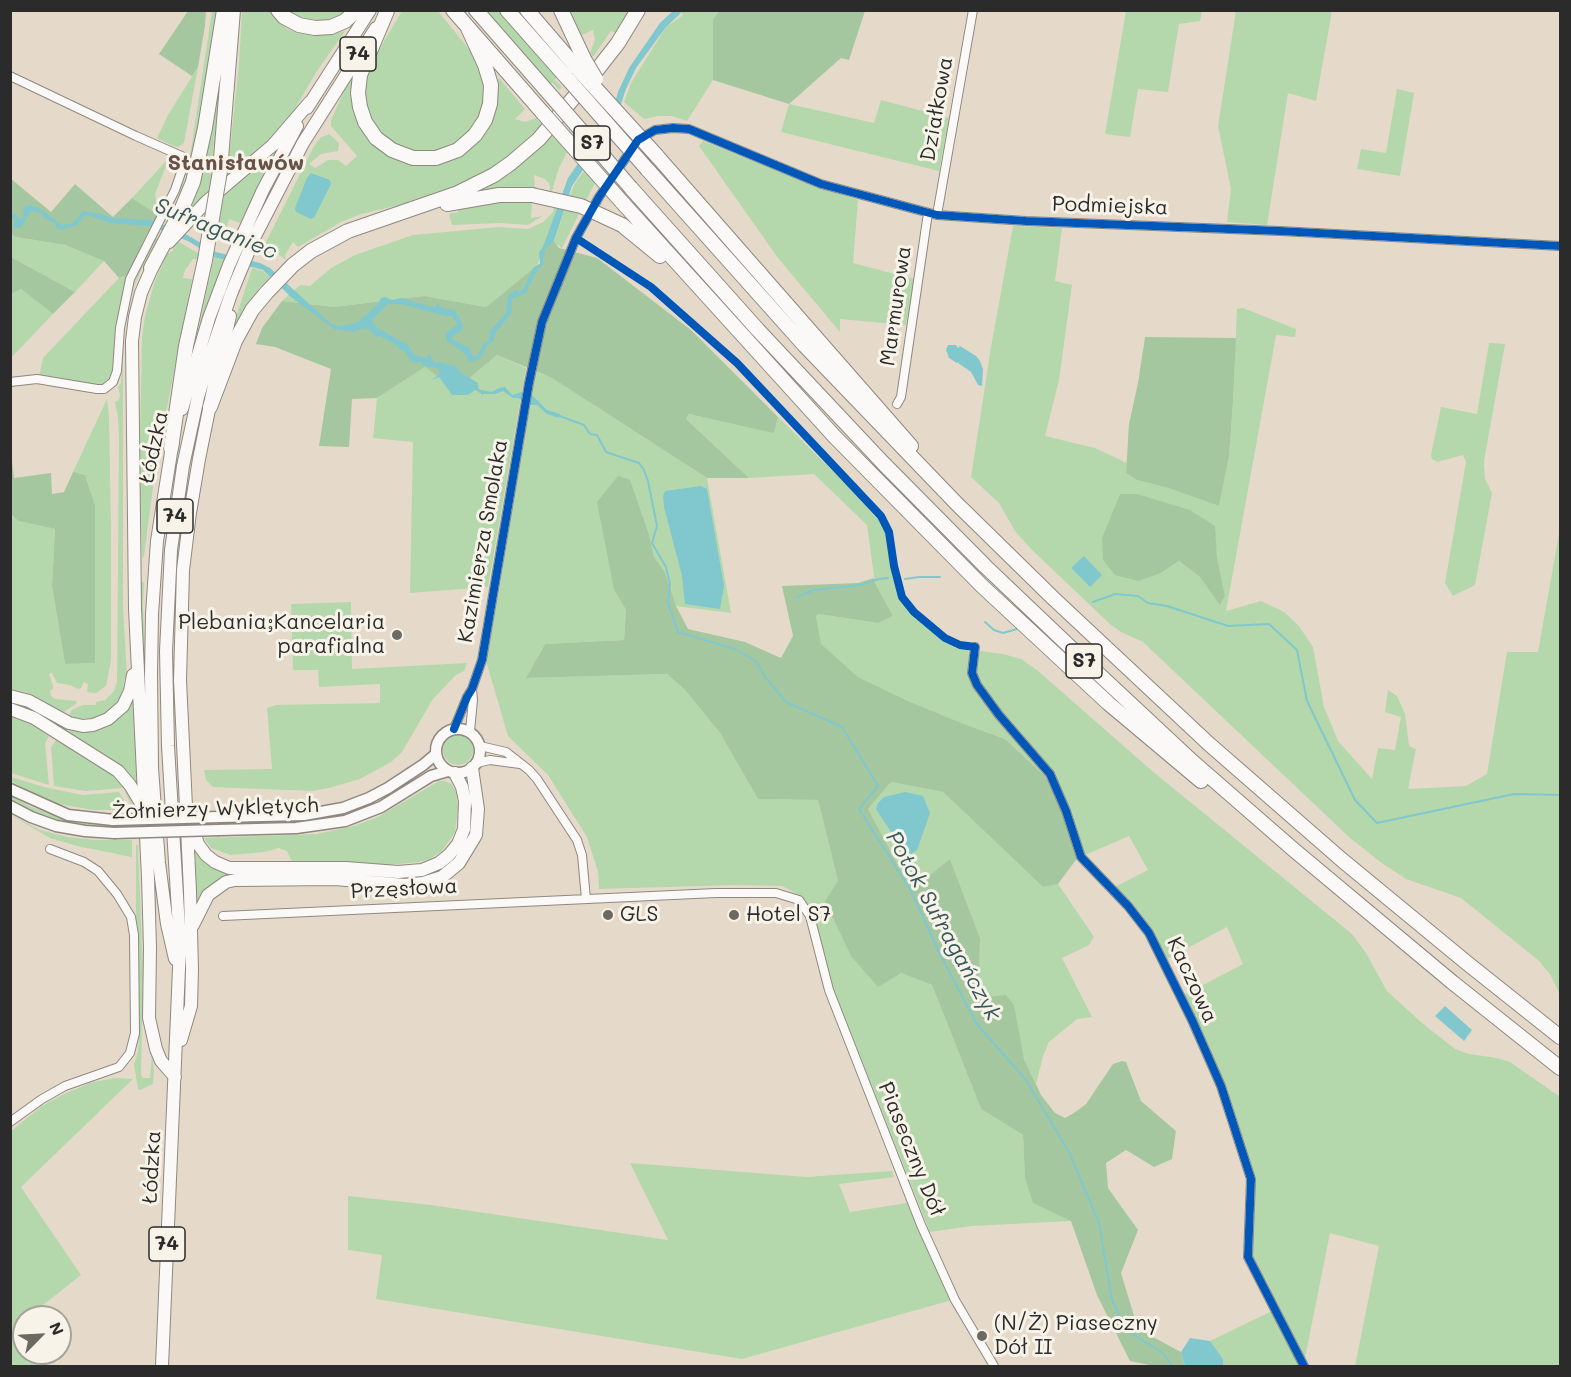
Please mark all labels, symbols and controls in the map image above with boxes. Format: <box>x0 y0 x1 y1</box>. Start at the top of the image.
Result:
road number: 74 <box>340 37 376 71</box>
street label: Działkowa <box>915 55 959 163</box>
road number: S7 <box>574 126 610 160</box>
district label: Stanisławów <box>168 150 304 176</box>
street label: Podmiejska <box>1051 191 1169 221</box>
water label: Sufraganiec <box>151 192 281 266</box>
street label: Marmurowa <box>875 244 917 368</box>
street label: Łódzka <box>134 409 174 485</box>
street label: Kazimierza Smolaka <box>453 438 513 644</box>
road number: 74 <box>157 499 193 533</box>
place label: Plebania;Kancelaria parafialna <box>178 610 385 660</box>
marker: Plebania;Kancelaria parafialna <box>390 628 404 642</box>
road number: S7 <box>1066 644 1102 678</box>
street label: Żołnierzy Wyklętych <box>111 793 319 825</box>
water label: Potok Sufragańczyk <box>880 827 1006 1025</box>
street label: Przęsłowa <box>350 874 458 904</box>
place label: GLS <box>620 902 658 928</box>
place label: Hotel S7 <box>746 902 831 928</box>
marker: GLS <box>601 908 615 922</box>
marker: Hotel S7 <box>727 908 741 922</box>
street label: Kaczowa <box>1161 933 1223 1027</box>
street label: Piaseczny Dół <box>873 1078 949 1220</box>
street label: Łódzka <box>138 1130 166 1204</box>
road number: 74 <box>149 1227 185 1261</box>
north arrow <box>12 1305 72 1365</box>
place label: (N/Ż) Piaseczny Dół II <box>994 1311 1158 1361</box>
text: N <box>45 1318 69 1338</box>
marker: (N/Ż) Piaseczny Dół II <box>975 1329 989 1343</box>

